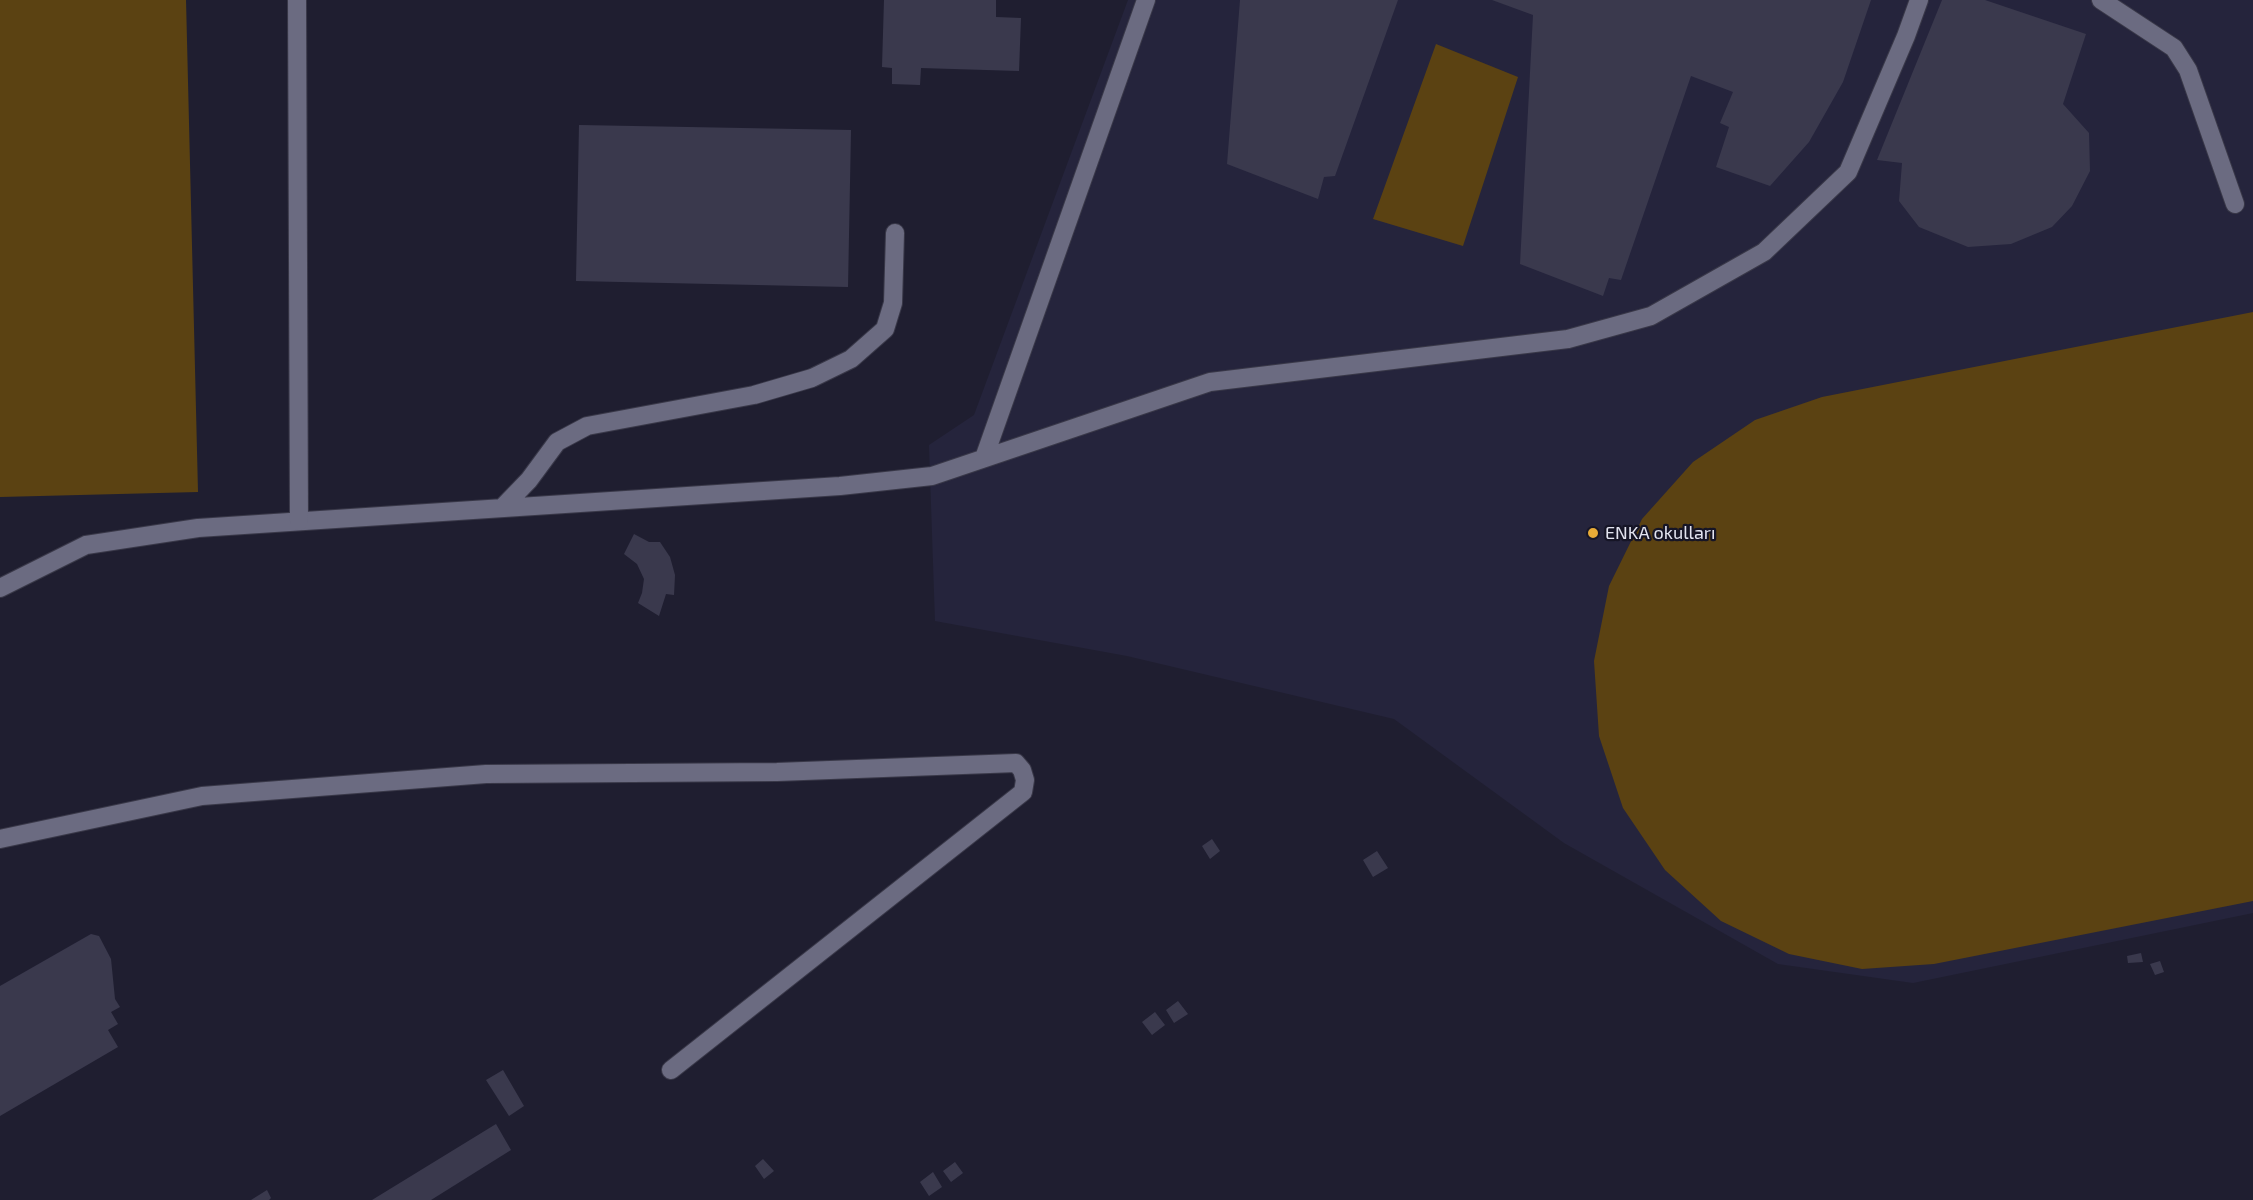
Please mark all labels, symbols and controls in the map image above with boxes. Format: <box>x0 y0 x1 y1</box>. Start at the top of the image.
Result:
place label: ENKA okulları <box>1605 522 1716 544</box>
marker: ENKA okulları <box>1586 526 1600 540</box>

